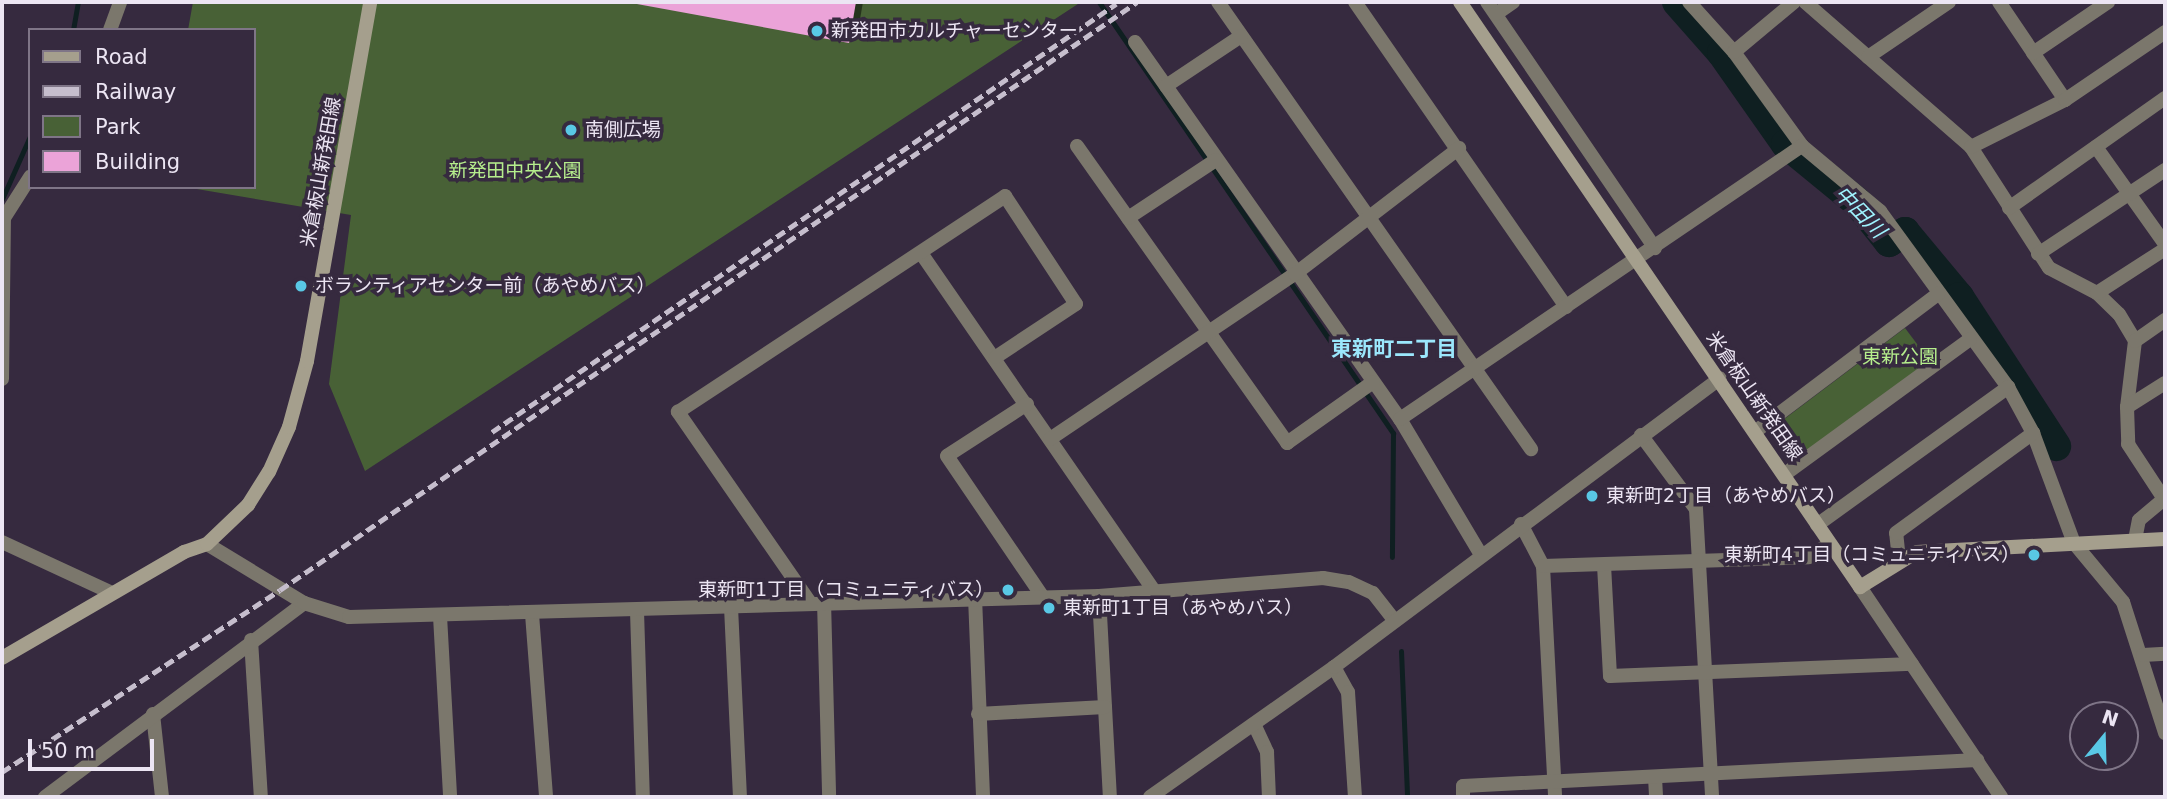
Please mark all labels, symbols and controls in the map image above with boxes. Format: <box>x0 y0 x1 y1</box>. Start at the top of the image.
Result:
place label: 新発田市カルチャーセンター <box>831 20 1078 42</box>
marker: 新発田市カルチャーセンター <box>809 23 825 39</box>
legend <box>28 28 256 189</box>
text: Road <box>95 45 148 69</box>
text: Railway <box>95 80 176 104</box>
street label: 米倉板山新発田線 <box>297 95 345 249</box>
text: Park <box>95 115 140 139</box>
place label: 南側広場 <box>585 119 661 141</box>
marker: 南側広場 <box>563 122 579 138</box>
text: Building <box>95 150 180 174</box>
park label: 新発田中央公園 <box>449 160 581 182</box>
water label: 中田川 <box>1829 181 1891 243</box>
place label: ボランティアセンター前（あやめバス） <box>315 275 657 297</box>
marker: ボランティアセンター前（あやめバス） <box>293 278 309 294</box>
street label: 米倉板山新発田線 <box>1701 327 1807 465</box>
district label: 東新町二丁目 <box>1331 336 1457 362</box>
park label: 東新公園 <box>1862 346 1938 368</box>
place label: 東新町2丁目（あやめバス） <box>1606 485 1846 507</box>
marker: 東新町2丁目（あやめバス） <box>1584 488 1600 504</box>
place label: 東新町4丁目（コミュニティバス） <box>1723 544 2020 566</box>
marker: 東新町4丁目（コミュニティバス） <box>2026 547 2042 563</box>
place label: 東新町1丁目（コミュニティバス） <box>697 579 994 601</box>
marker: 東新町1丁目（コミュニティバス） <box>1000 582 1016 598</box>
place label: 東新町1丁目（あやめバス） <box>1063 597 1303 619</box>
marker: 東新町1丁目（あやめバス） <box>1041 600 1057 616</box>
north arrow <box>2069 701 2139 771</box>
text: N <box>2099 705 2121 731</box>
scale bar <box>32 726 158 770</box>
text: 50 m <box>41 739 95 763</box>

